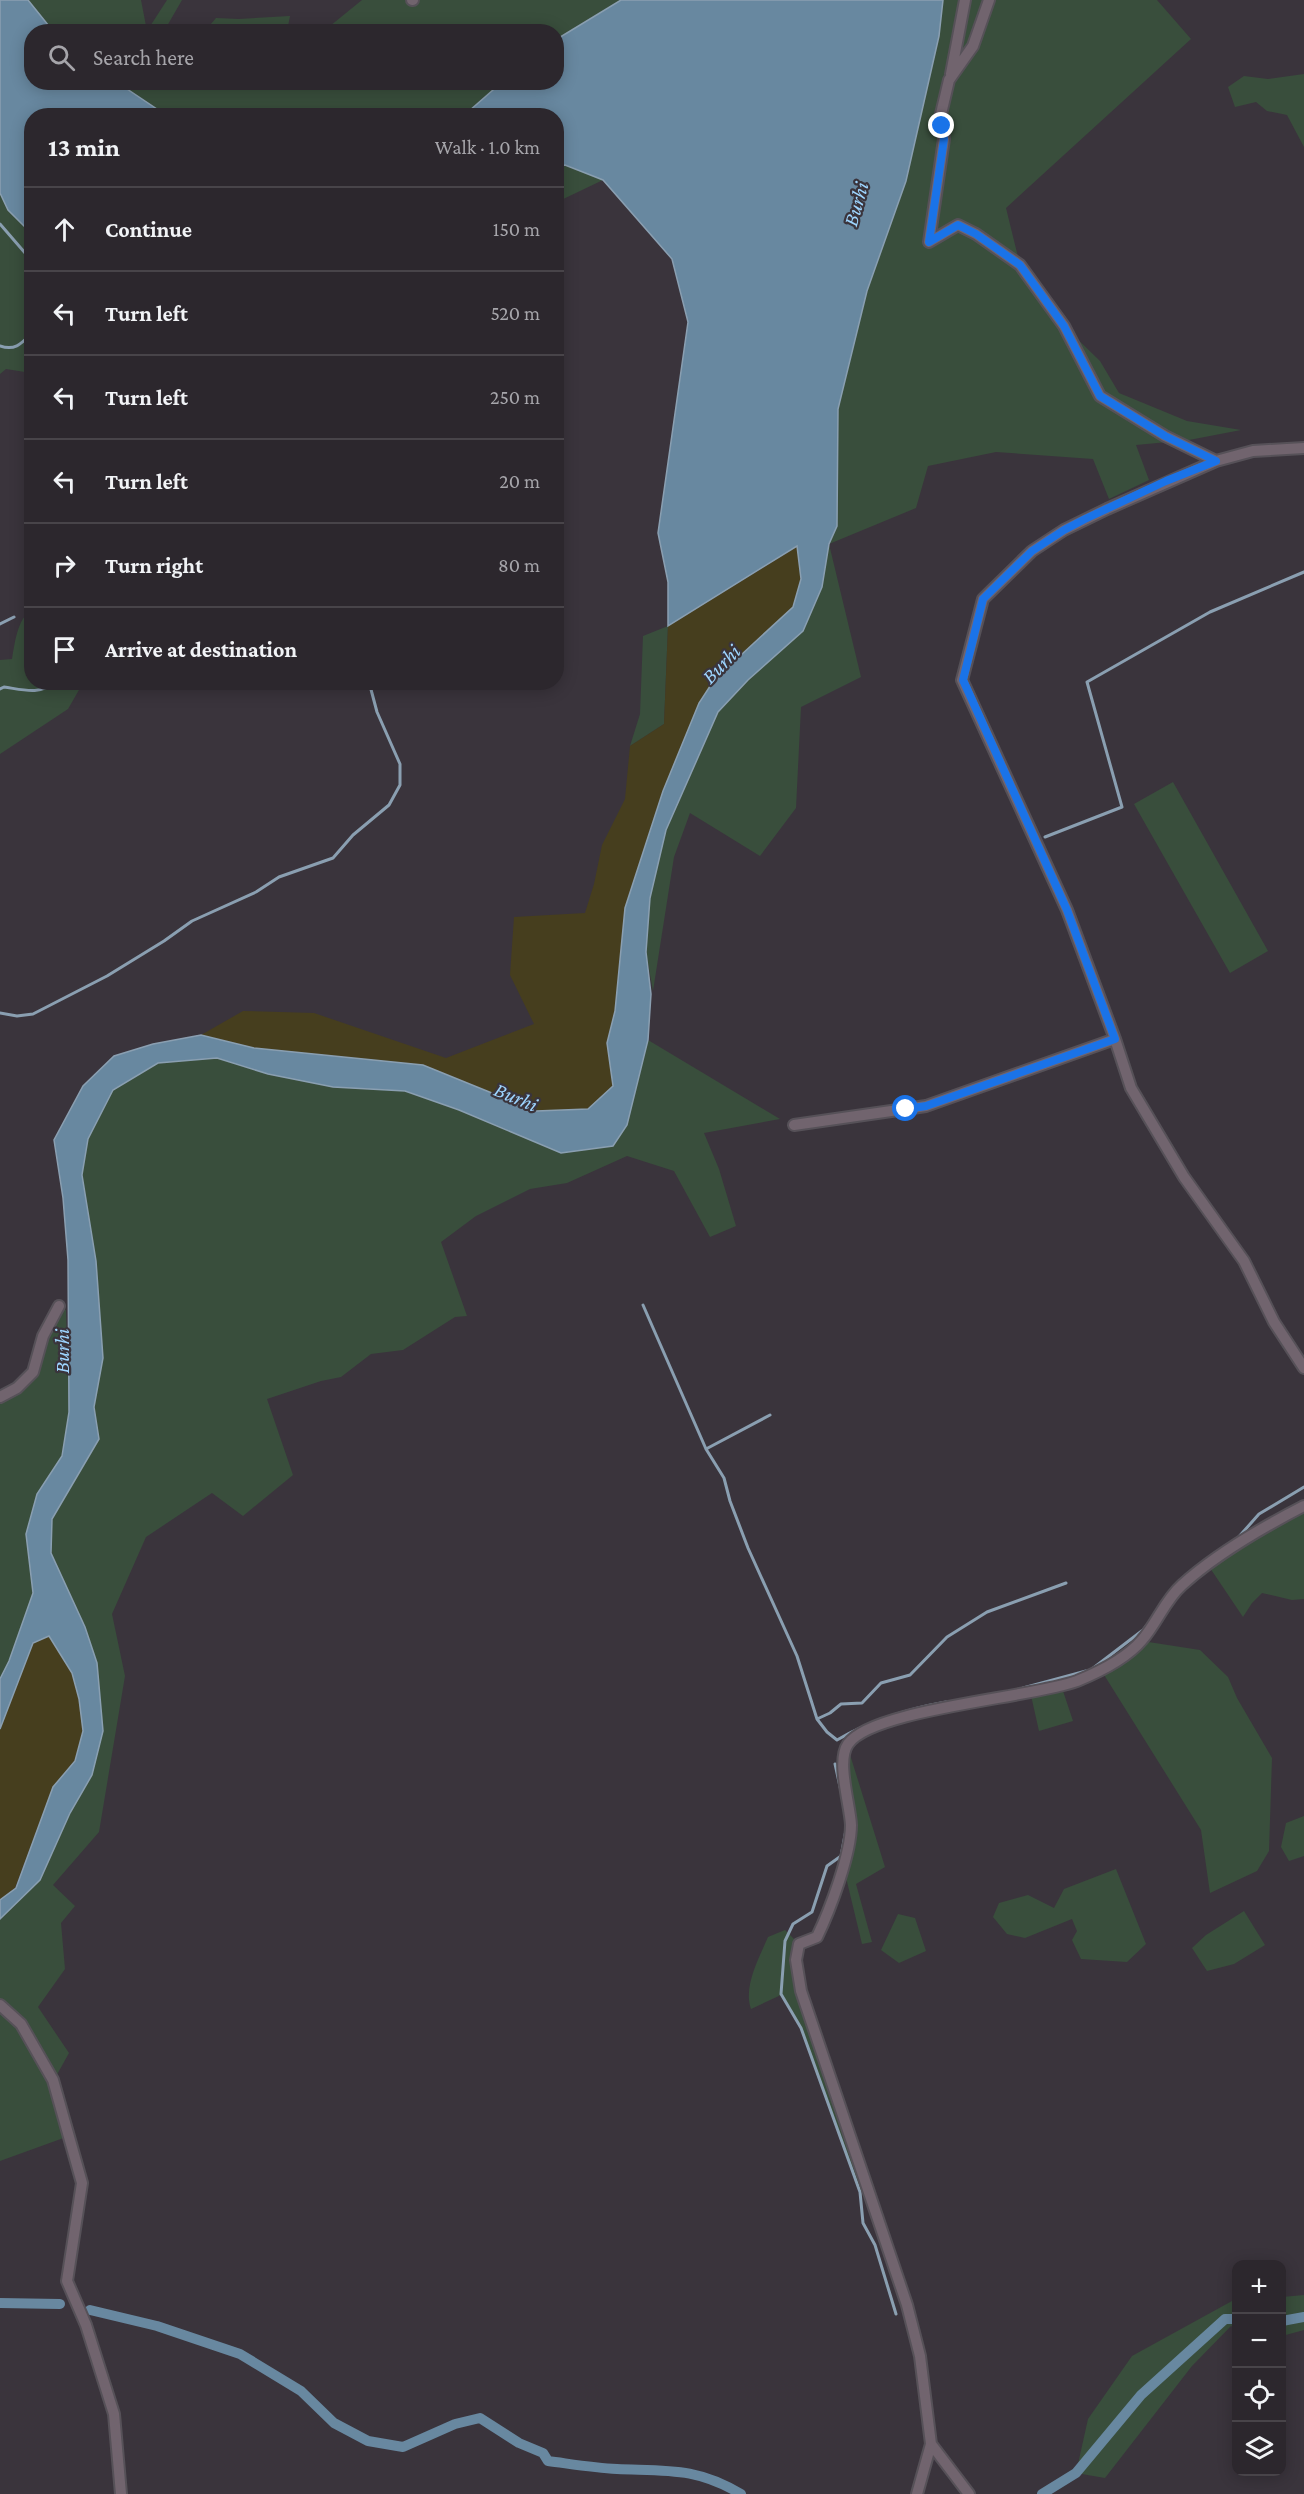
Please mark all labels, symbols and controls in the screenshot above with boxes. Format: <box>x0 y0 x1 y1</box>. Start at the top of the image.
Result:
search box <box>24 24 564 90</box>
icon: search <box>45 41 78 74</box>
text: Search here <box>93 45 194 70</box>
route end <box>928 112 954 138</box>
text: 13 min <box>48 133 120 162</box>
text: Walk · 1.0 km <box>435 136 540 158</box>
water label: Burhi <box>838 179 874 229</box>
icon: ahead <box>48 213 81 246</box>
text: Continue <box>105 217 192 242</box>
text: 150 m <box>493 218 540 240</box>
icon: left <box>48 297 81 330</box>
text: Turn left <box>105 301 188 326</box>
text: 520 m <box>490 302 540 324</box>
icon: left <box>48 381 81 414</box>
text: Turn left <box>105 385 188 410</box>
text: 250 m <box>490 386 540 408</box>
icon: left <box>48 465 81 498</box>
text: Turn left <box>105 469 188 494</box>
text: 20 m <box>499 470 540 492</box>
icon: right <box>48 549 81 582</box>
text: Turn right <box>105 553 203 578</box>
text: 80 m <box>498 554 540 576</box>
icon: arrive <box>48 633 81 666</box>
text: Arrive at destination <box>105 637 297 662</box>
water label: Burhi <box>697 639 745 689</box>
water label: Burhi <box>491 1077 542 1117</box>
route start <box>892 1095 918 1121</box>
water label: Burhi <box>50 1328 74 1373</box>
map controls <box>1232 2260 1286 2476</box>
button: + <box>1232 2260 1286 2314</box>
button: − <box>1232 2314 1286 2368</box>
button: locate <box>1232 2368 1286 2422</box>
button: layers <box>1232 2422 1286 2476</box>

